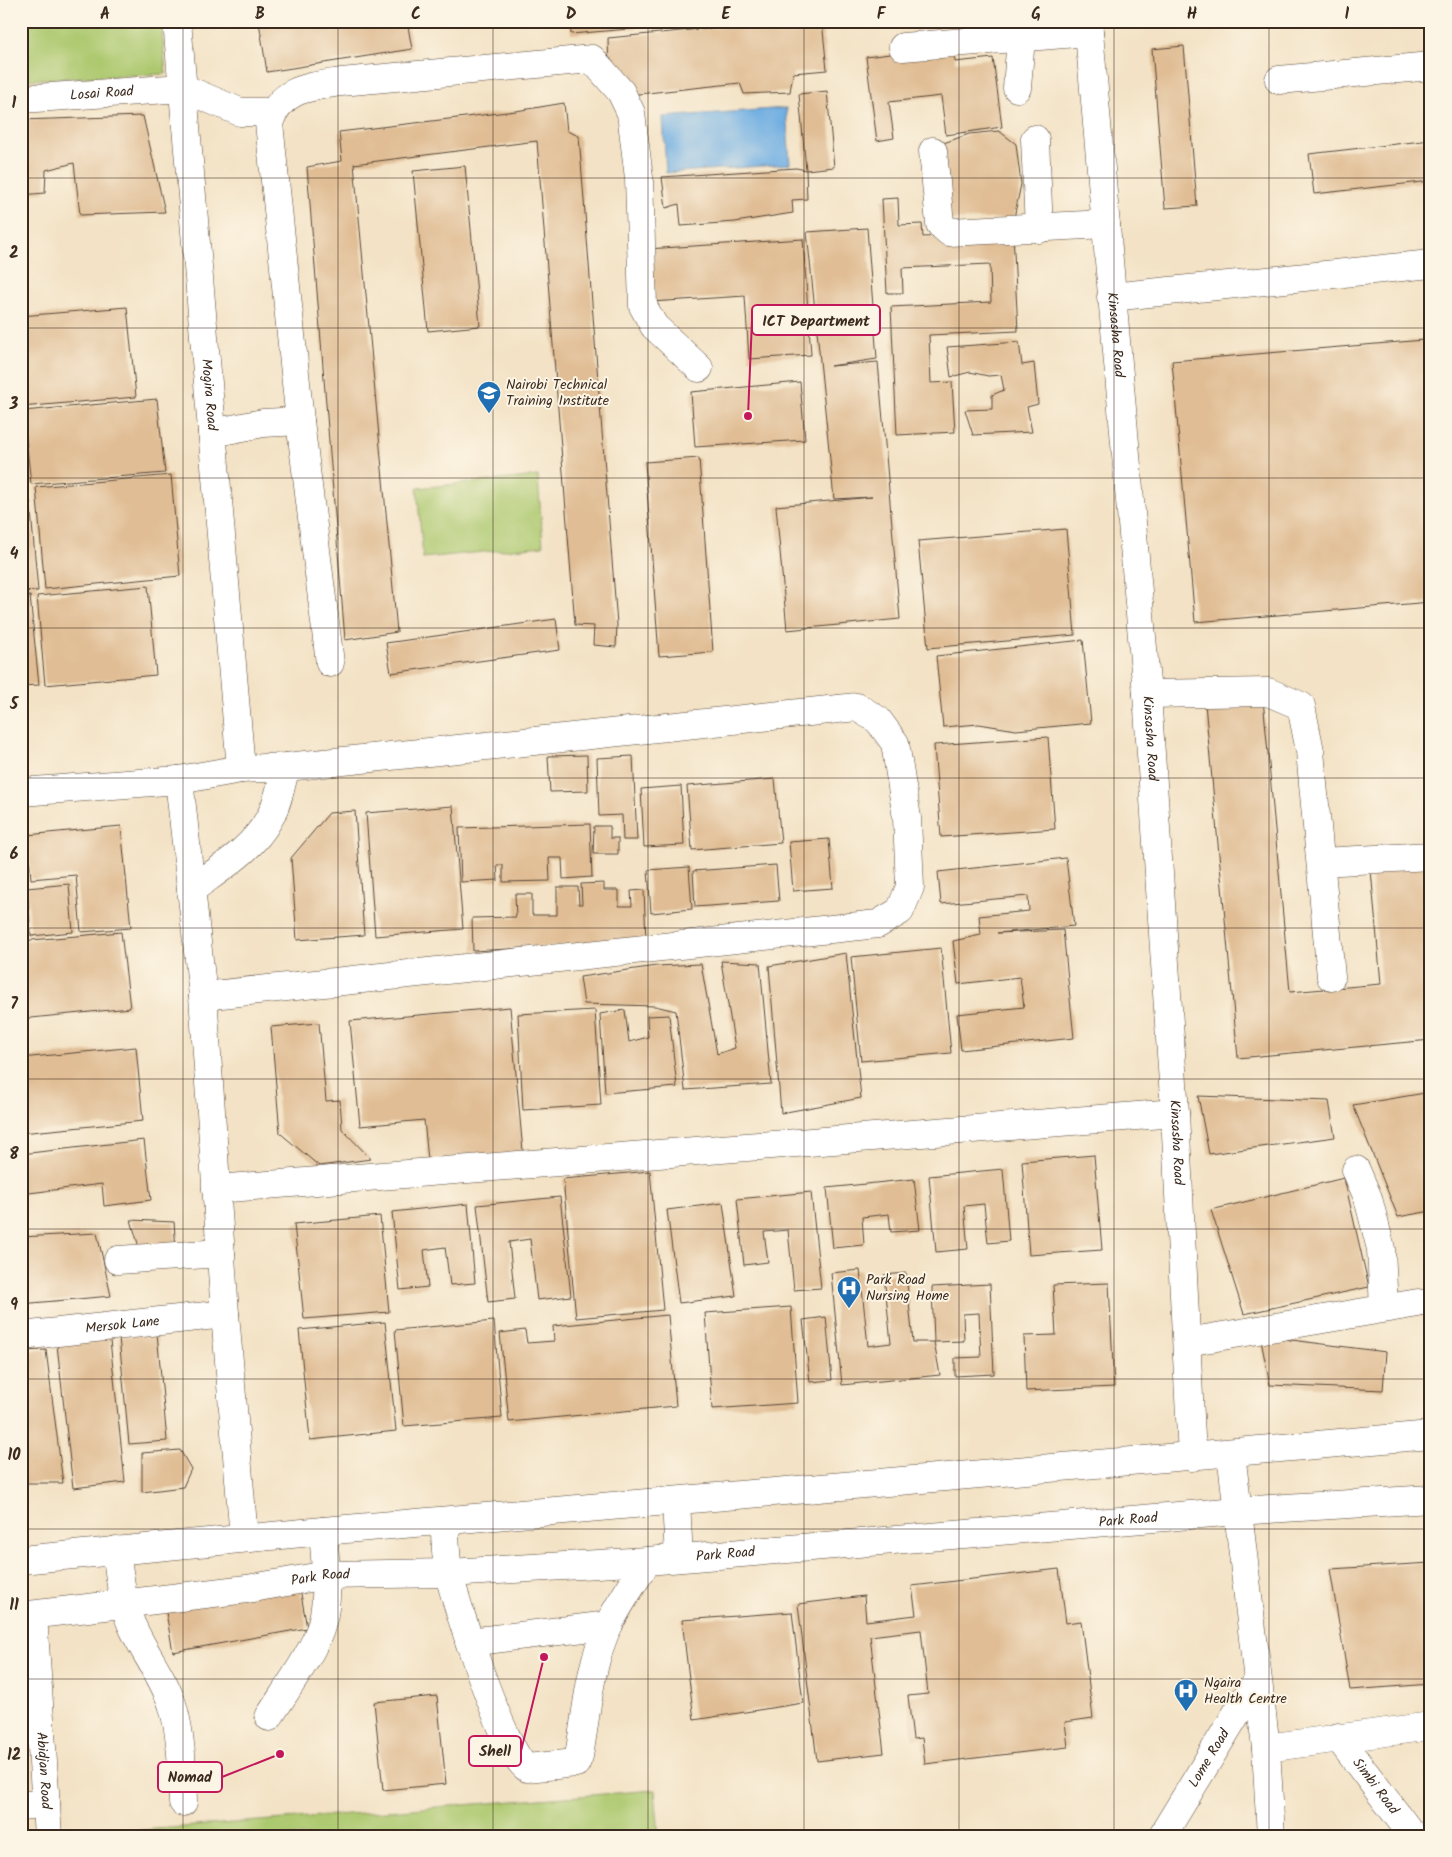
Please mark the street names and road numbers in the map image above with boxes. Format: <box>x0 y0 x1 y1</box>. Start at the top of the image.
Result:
street label: Losai Road <box>69 80 135 107</box>
street label: Kinsasha Road <box>1101 291 1130 379</box>
street label: Mogira Road <box>195 358 223 433</box>
street label: Kinsasha Road <box>1136 695 1164 783</box>
street label: Kinsasha Road <box>1163 1099 1190 1187</box>
street label: Mersok Lane <box>84 1310 161 1340</box>
street label: Park Road <box>1098 1507 1159 1534</box>
street label: Park Road <box>695 1541 757 1568</box>
street label: Park Road <box>289 1564 351 1592</box>
street label: Lome Road <box>1183 1724 1236 1792</box>
street label: Abidjan Road <box>30 1731 57 1811</box>
street label: Simbi Road <box>1347 1753 1405 1820</box>

